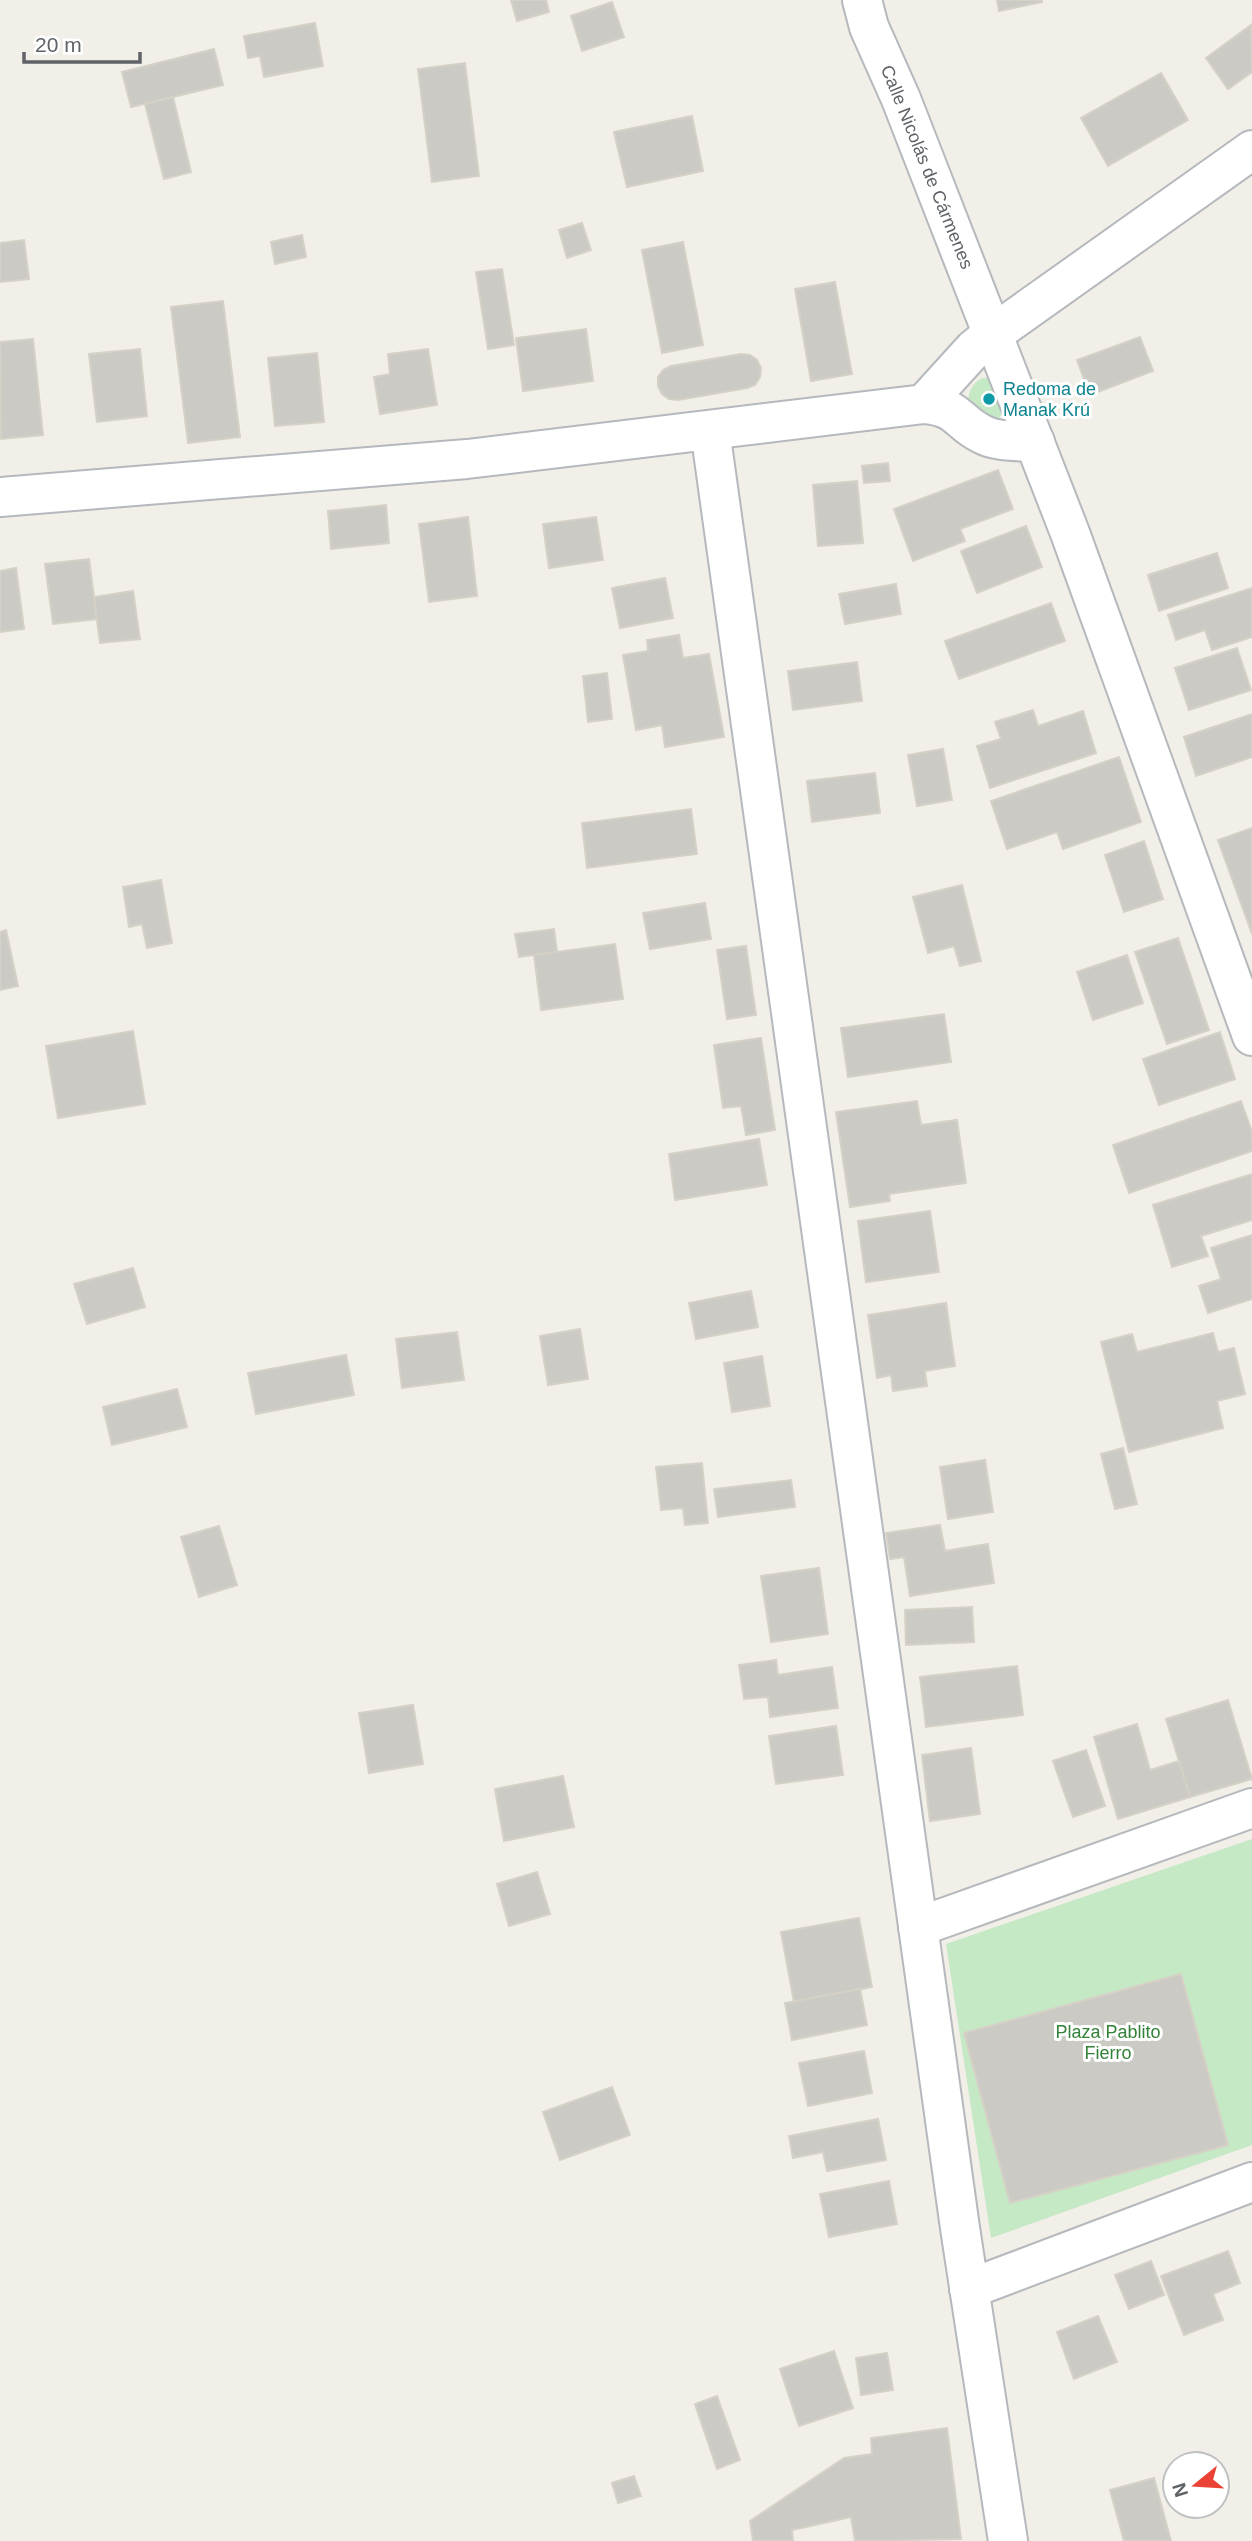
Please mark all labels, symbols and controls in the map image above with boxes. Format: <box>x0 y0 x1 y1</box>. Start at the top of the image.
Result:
scale bar <box>24 21 140 65</box>
text: 20 m <box>35 33 82 56</box>
street label: Calle Nicolás de Cármenes <box>877 62 977 272</box>
place label: Redoma de Manak Krú <box>1003 379 1096 420</box>
marker: Redoma de Manak Krú <box>981 391 997 407</box>
park label: Plaza Pablito Fierro <box>1055 2022 1161 2063</box>
north arrow <box>1161 2450 1231 2520</box>
text: N <box>1168 2480 1192 2500</box>

